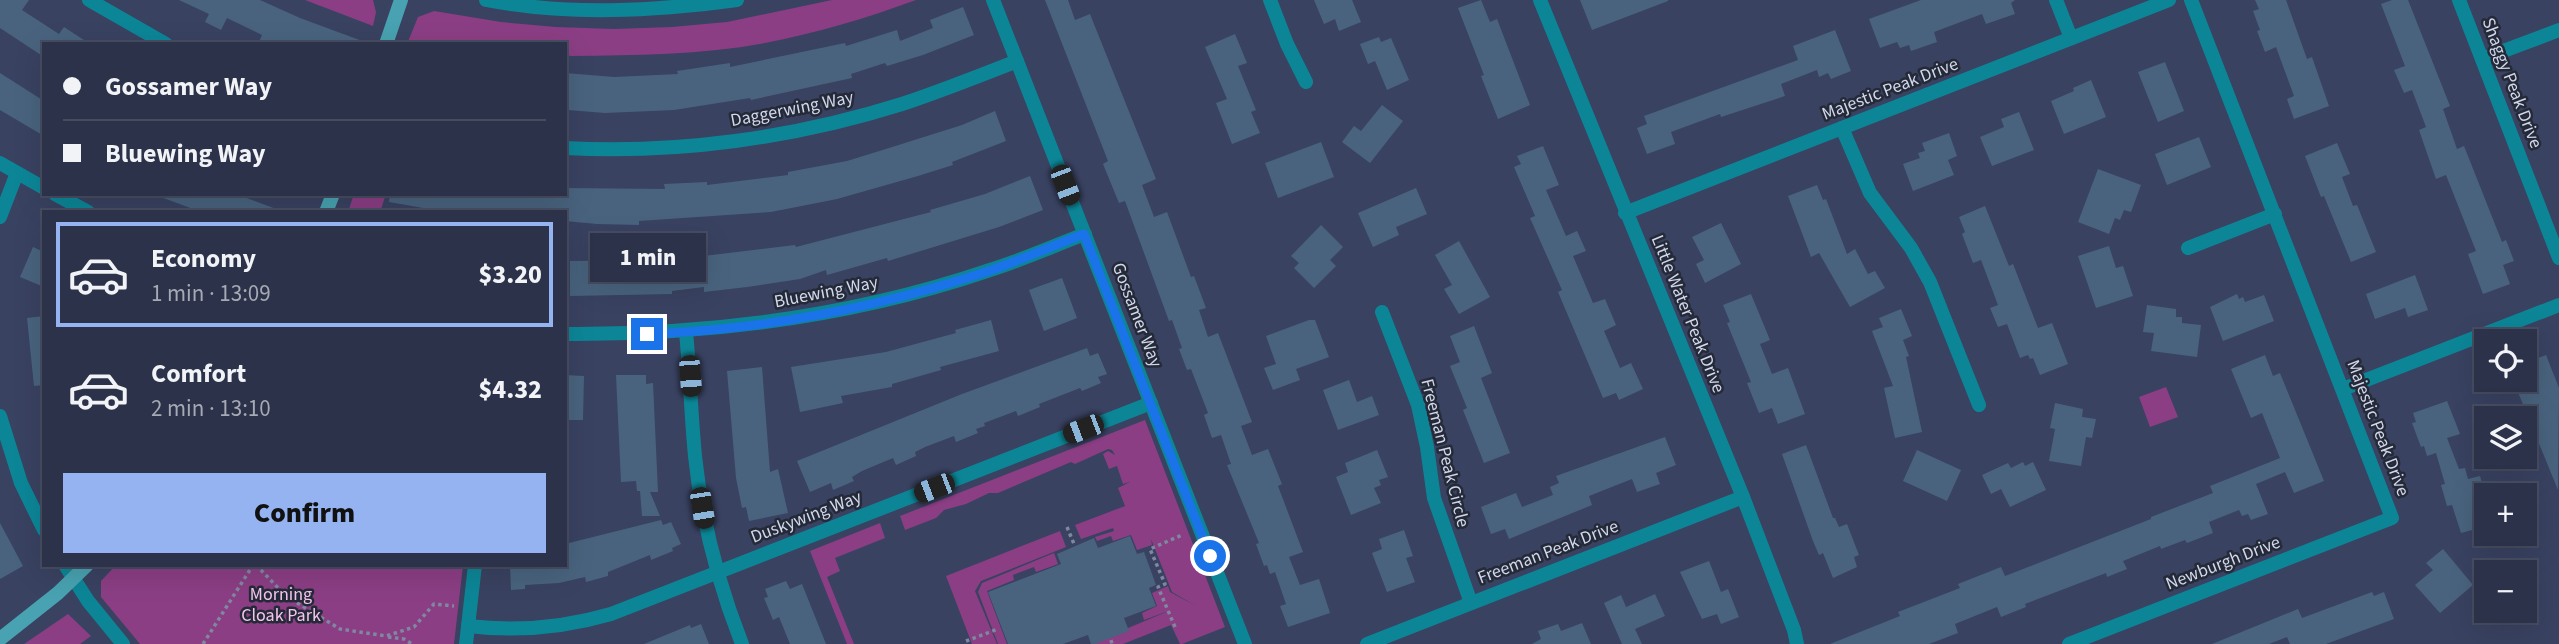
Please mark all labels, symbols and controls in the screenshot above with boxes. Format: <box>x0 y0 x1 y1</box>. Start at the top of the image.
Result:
street label: Shaggy Peak Drive <box>2476 14 2548 152</box>
street label: Majestic Peak Drive <box>1818 51 1962 126</box>
text: Gossamer Way <box>105 68 272 105</box>
street label: Daggerwing Way <box>728 85 856 133</box>
text: Bluewing Way <box>105 135 266 172</box>
car <box>1048 162 1083 208</box>
street label: Little Water Peak Drive <box>1645 231 1731 397</box>
callout: 1 min <box>589 232 705 282</box>
text: Economy <box>151 240 256 277</box>
text: 1 min <box>620 241 676 274</box>
icon: car <box>67 243 130 306</box>
text: $3.20 <box>478 256 542 293</box>
street label: Gossamer Way <box>1106 259 1169 371</box>
street label: Bluewing Way <box>772 270 881 314</box>
text: 1 min · 13:09 <box>151 277 271 310</box>
route end <box>631 318 663 350</box>
map controls <box>2474 329 2537 623</box>
button: locate <box>2474 329 2537 392</box>
car <box>679 354 702 398</box>
text: Comfort <box>151 355 246 392</box>
street label: Majestic Peak Drive <box>2341 356 2416 500</box>
icon: car <box>67 358 130 421</box>
text: $4.32 <box>478 371 542 408</box>
street label: Freeman Peak Circle <box>1414 376 1476 530</box>
text: 2 min · 13:10 <box>151 392 271 425</box>
button: layers <box>2474 406 2537 469</box>
car <box>1060 412 1107 446</box>
car <box>911 471 958 505</box>
button: Confirm <box>63 473 546 553</box>
button: + <box>2474 483 2537 546</box>
street label: Duskywing Way <box>747 484 866 550</box>
car <box>689 486 716 530</box>
street label: Freeman Peak Drive <box>1474 514 1622 590</box>
street label: Newburgh Drive <box>2162 530 2284 596</box>
route start <box>1194 540 1226 572</box>
button: − <box>2474 560 2537 623</box>
park label: Morning Cloak Park <box>241 582 321 628</box>

